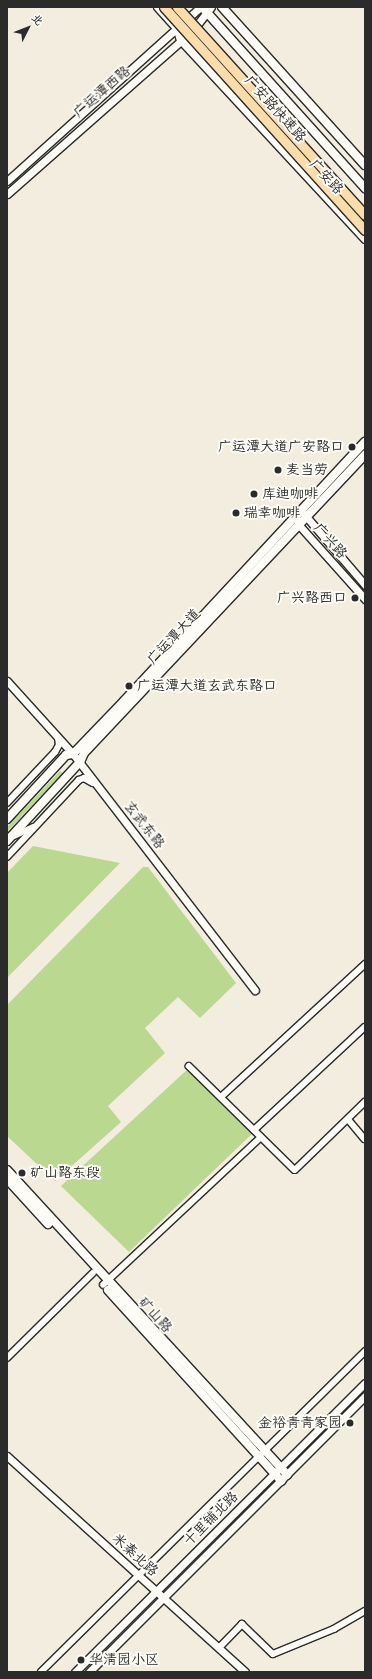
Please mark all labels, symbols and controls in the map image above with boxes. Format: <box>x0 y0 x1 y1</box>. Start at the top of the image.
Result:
north arrow <box>8 8 48 48</box>
text: 北 <box>29 11 46 28</box>
street label: 广运潭西路 <box>70 63 134 121</box>
street label: 广安路快速路 <box>241 72 309 146</box>
street label: 广安路 <box>306 156 346 198</box>
place label: 广运潭大道广安路口 <box>218 439 344 455</box>
marker: 广运潭大道广安路口 <box>347 442 357 452</box>
place label: 麦当劳 <box>286 462 328 478</box>
marker: 麦当劳 <box>273 465 283 475</box>
place label: 库迪咖啡 <box>262 486 318 502</box>
marker: 库迪咖啡 <box>249 489 259 499</box>
place label: 瑞幸咖啡 <box>244 505 300 521</box>
marker: 瑞幸咖啡 <box>231 508 241 518</box>
street label: 广兴路 <box>310 520 350 562</box>
place label: 广兴路西口 <box>277 590 347 606</box>
marker: 广兴路西口 <box>350 593 360 603</box>
street label: 广运潭大道 <box>144 606 204 668</box>
place label: 广运潭大道玄武东路口 <box>137 678 277 694</box>
marker: 广运潭大道玄武东路口 <box>124 681 134 691</box>
street label: 玄武东路 <box>120 798 168 852</box>
place label: 矿山路东段 <box>30 1165 100 1181</box>
marker: 矿山路东段 <box>17 1168 27 1178</box>
street label: 矿山路 <box>135 1294 175 1336</box>
place label: 金裕青青家园 <box>258 1415 342 1431</box>
marker: 金裕青青家园 <box>345 1418 355 1428</box>
street label: 十里铺北路 <box>180 1488 242 1550</box>
street label: 米秦北路 <box>109 1530 161 1580</box>
place label: 华清园小区 <box>89 1652 159 1668</box>
marker: 华清园小区 <box>76 1655 86 1665</box>

